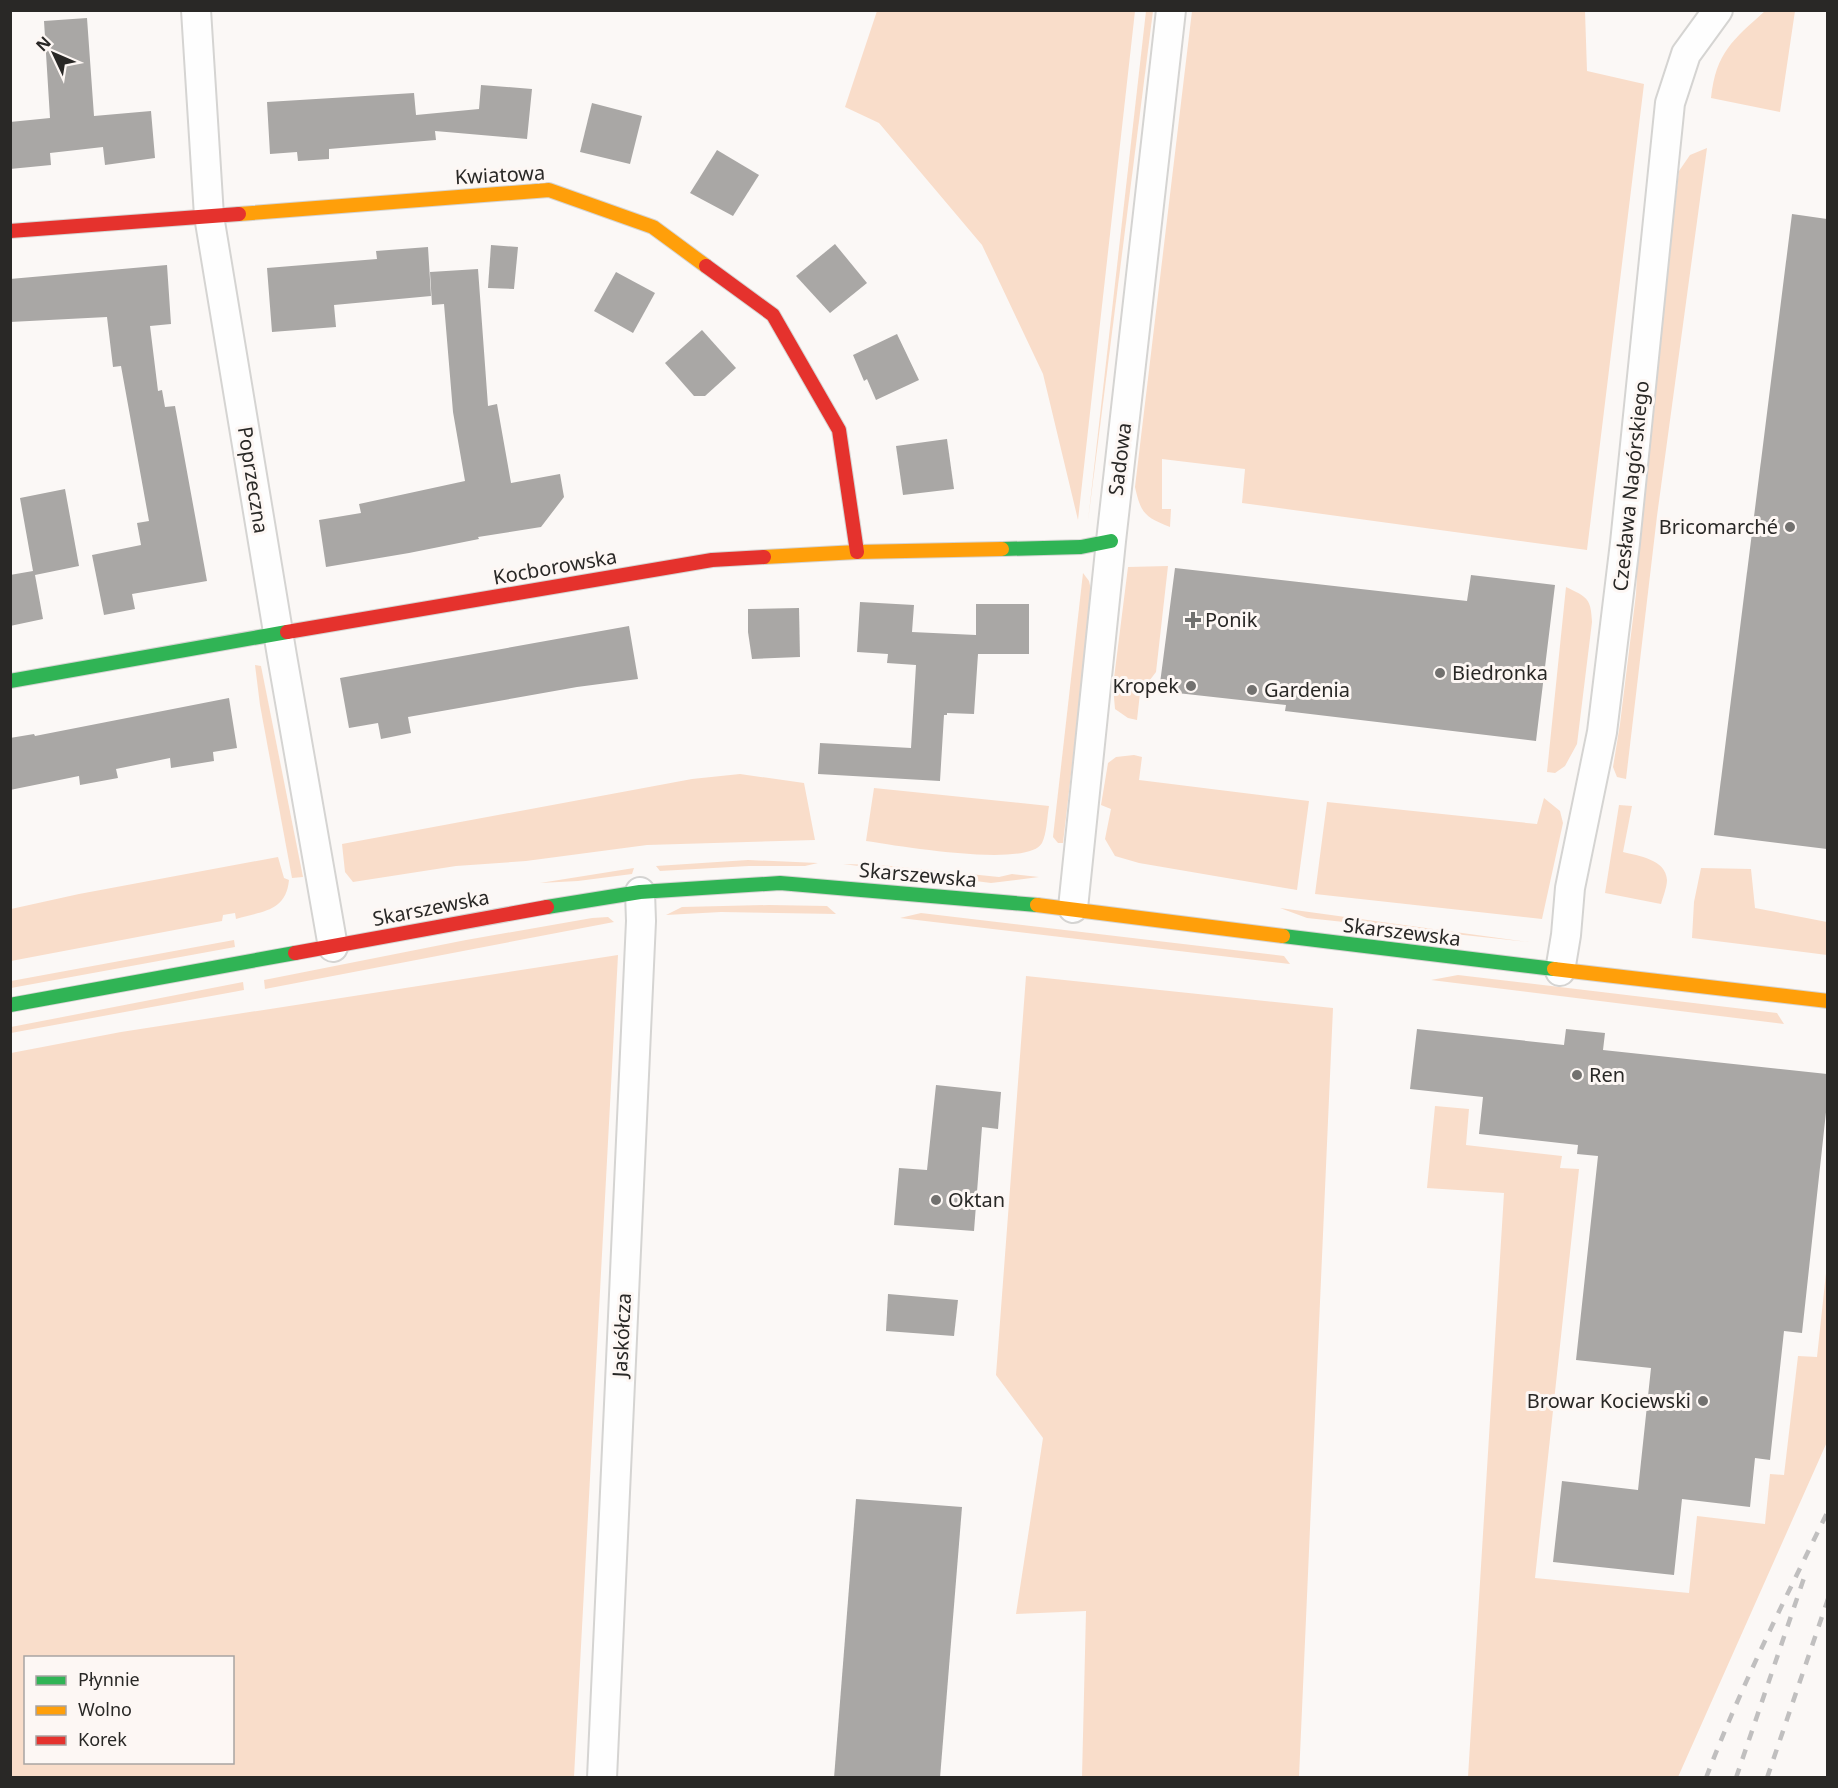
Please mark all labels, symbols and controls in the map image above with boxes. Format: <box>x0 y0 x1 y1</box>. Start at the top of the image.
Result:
north arrow <box>24 24 84 84</box>
text: N <box>31 31 56 56</box>
street label: Kwiatowa <box>454 159 546 190</box>
street label: Czesława Nagórskiego <box>1606 379 1655 593</box>
street label: Sadowa <box>1102 421 1137 497</box>
street label: Poprzeczna <box>232 424 275 535</box>
place label: Bricomarché <box>1659 513 1778 540</box>
marker: Bricomarché <box>1783 520 1797 534</box>
street label: Kocborowska <box>491 542 619 591</box>
place label: Ponik <box>1205 606 1258 633</box>
marker: Ponik <box>1186 613 1200 627</box>
place label: Biedronka <box>1452 659 1548 686</box>
marker: Biedronka <box>1433 666 1447 680</box>
place label: Kropek <box>1112 672 1179 699</box>
place label: Gardenia <box>1264 676 1350 703</box>
marker: Kropek <box>1184 679 1198 693</box>
marker: Gardenia <box>1245 683 1259 697</box>
street label: Skarszewska <box>858 856 978 893</box>
street label: Skarszewska <box>370 883 491 932</box>
street label: Skarszewska <box>1342 911 1462 952</box>
place label: Ren <box>1589 1061 1625 1088</box>
marker: Ren <box>1570 1068 1584 1082</box>
place label: Oktan <box>948 1186 1005 1213</box>
marker: Oktan <box>929 1193 943 1207</box>
street label: Jaskółcza <box>606 1292 637 1380</box>
place label: Browar Kociewski <box>1527 1387 1691 1414</box>
marker: Browar Kociewski <box>1696 1394 1710 1408</box>
legend <box>24 1656 234 1764</box>
text: Płynnie <box>78 1667 140 1691</box>
text: Wolno <box>78 1697 132 1721</box>
text: Korek <box>78 1727 127 1751</box>

